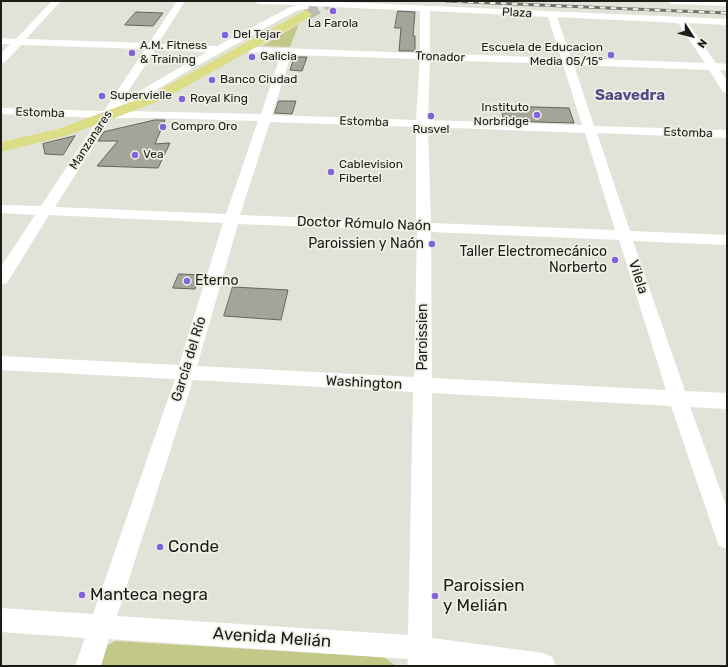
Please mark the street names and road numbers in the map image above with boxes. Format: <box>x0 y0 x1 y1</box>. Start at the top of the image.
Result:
street label: Plaza <box>502 5 532 21</box>
street label: Tronador <box>415 49 465 65</box>
street label: Estomba <box>15 105 65 121</box>
street label: Manzanares <box>67 108 115 172</box>
street label: Estomba <box>339 114 389 130</box>
street label: Estomba <box>663 125 713 141</box>
street label: Doctor Rómulo Naón <box>296 213 432 235</box>
street label: Vilela <box>625 258 651 296</box>
street label: Paroissien <box>415 303 431 371</box>
street label: García del Río <box>168 314 210 404</box>
street label: Washington <box>325 373 403 393</box>
street label: Avenida Melián <box>212 624 332 652</box>

